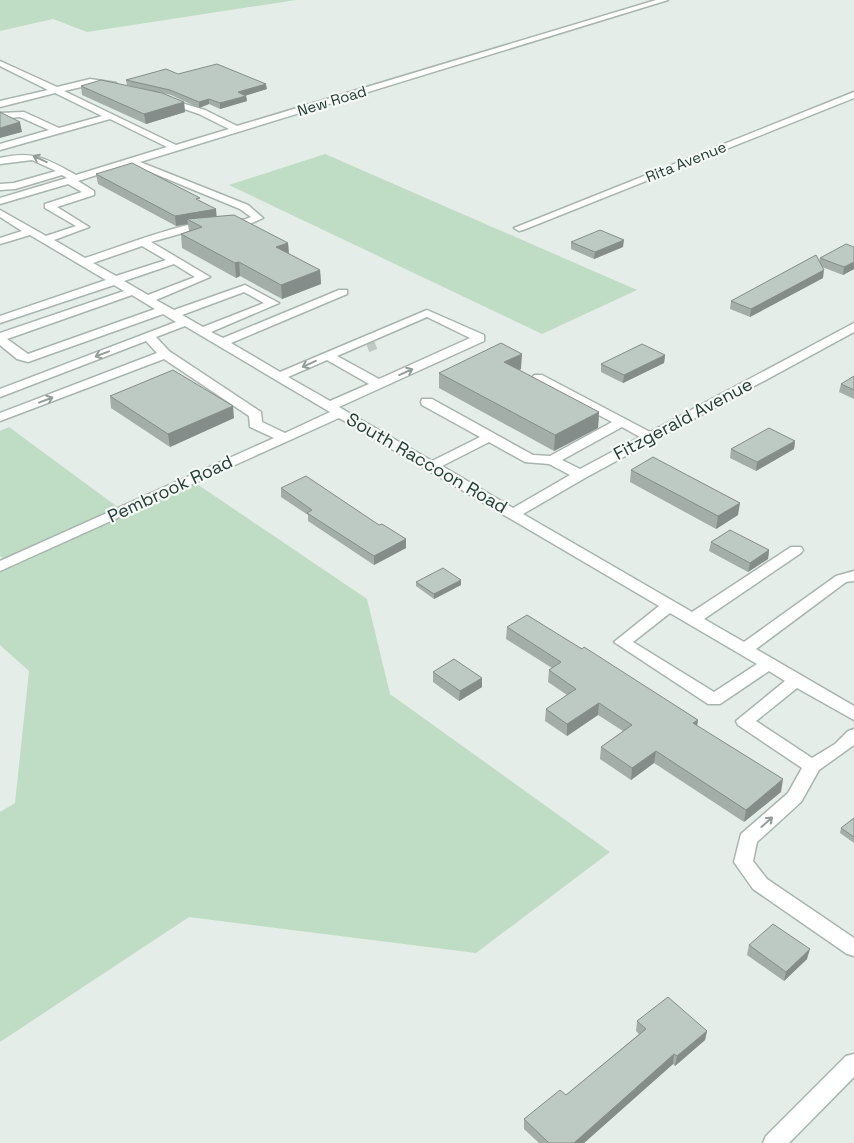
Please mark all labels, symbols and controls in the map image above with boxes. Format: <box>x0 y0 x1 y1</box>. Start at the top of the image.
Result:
street label: New Road <box>295 81 369 120</box>
street label: Rita Avenue <box>643 137 729 186</box>
one-way arrow <box>33 154 48 164</box>
one-way arrow <box>95 350 110 359</box>
one-way arrow <box>302 359 317 369</box>
one-way arrow <box>398 366 413 376</box>
street label: Fitzgerald Avenue <box>609 372 756 465</box>
one-way arrow <box>37 395 53 404</box>
street label: South Raccoon Road <box>343 407 512 518</box>
street label: Pembrook Road <box>104 450 236 528</box>
one-way arrow <box>760 817 773 828</box>

